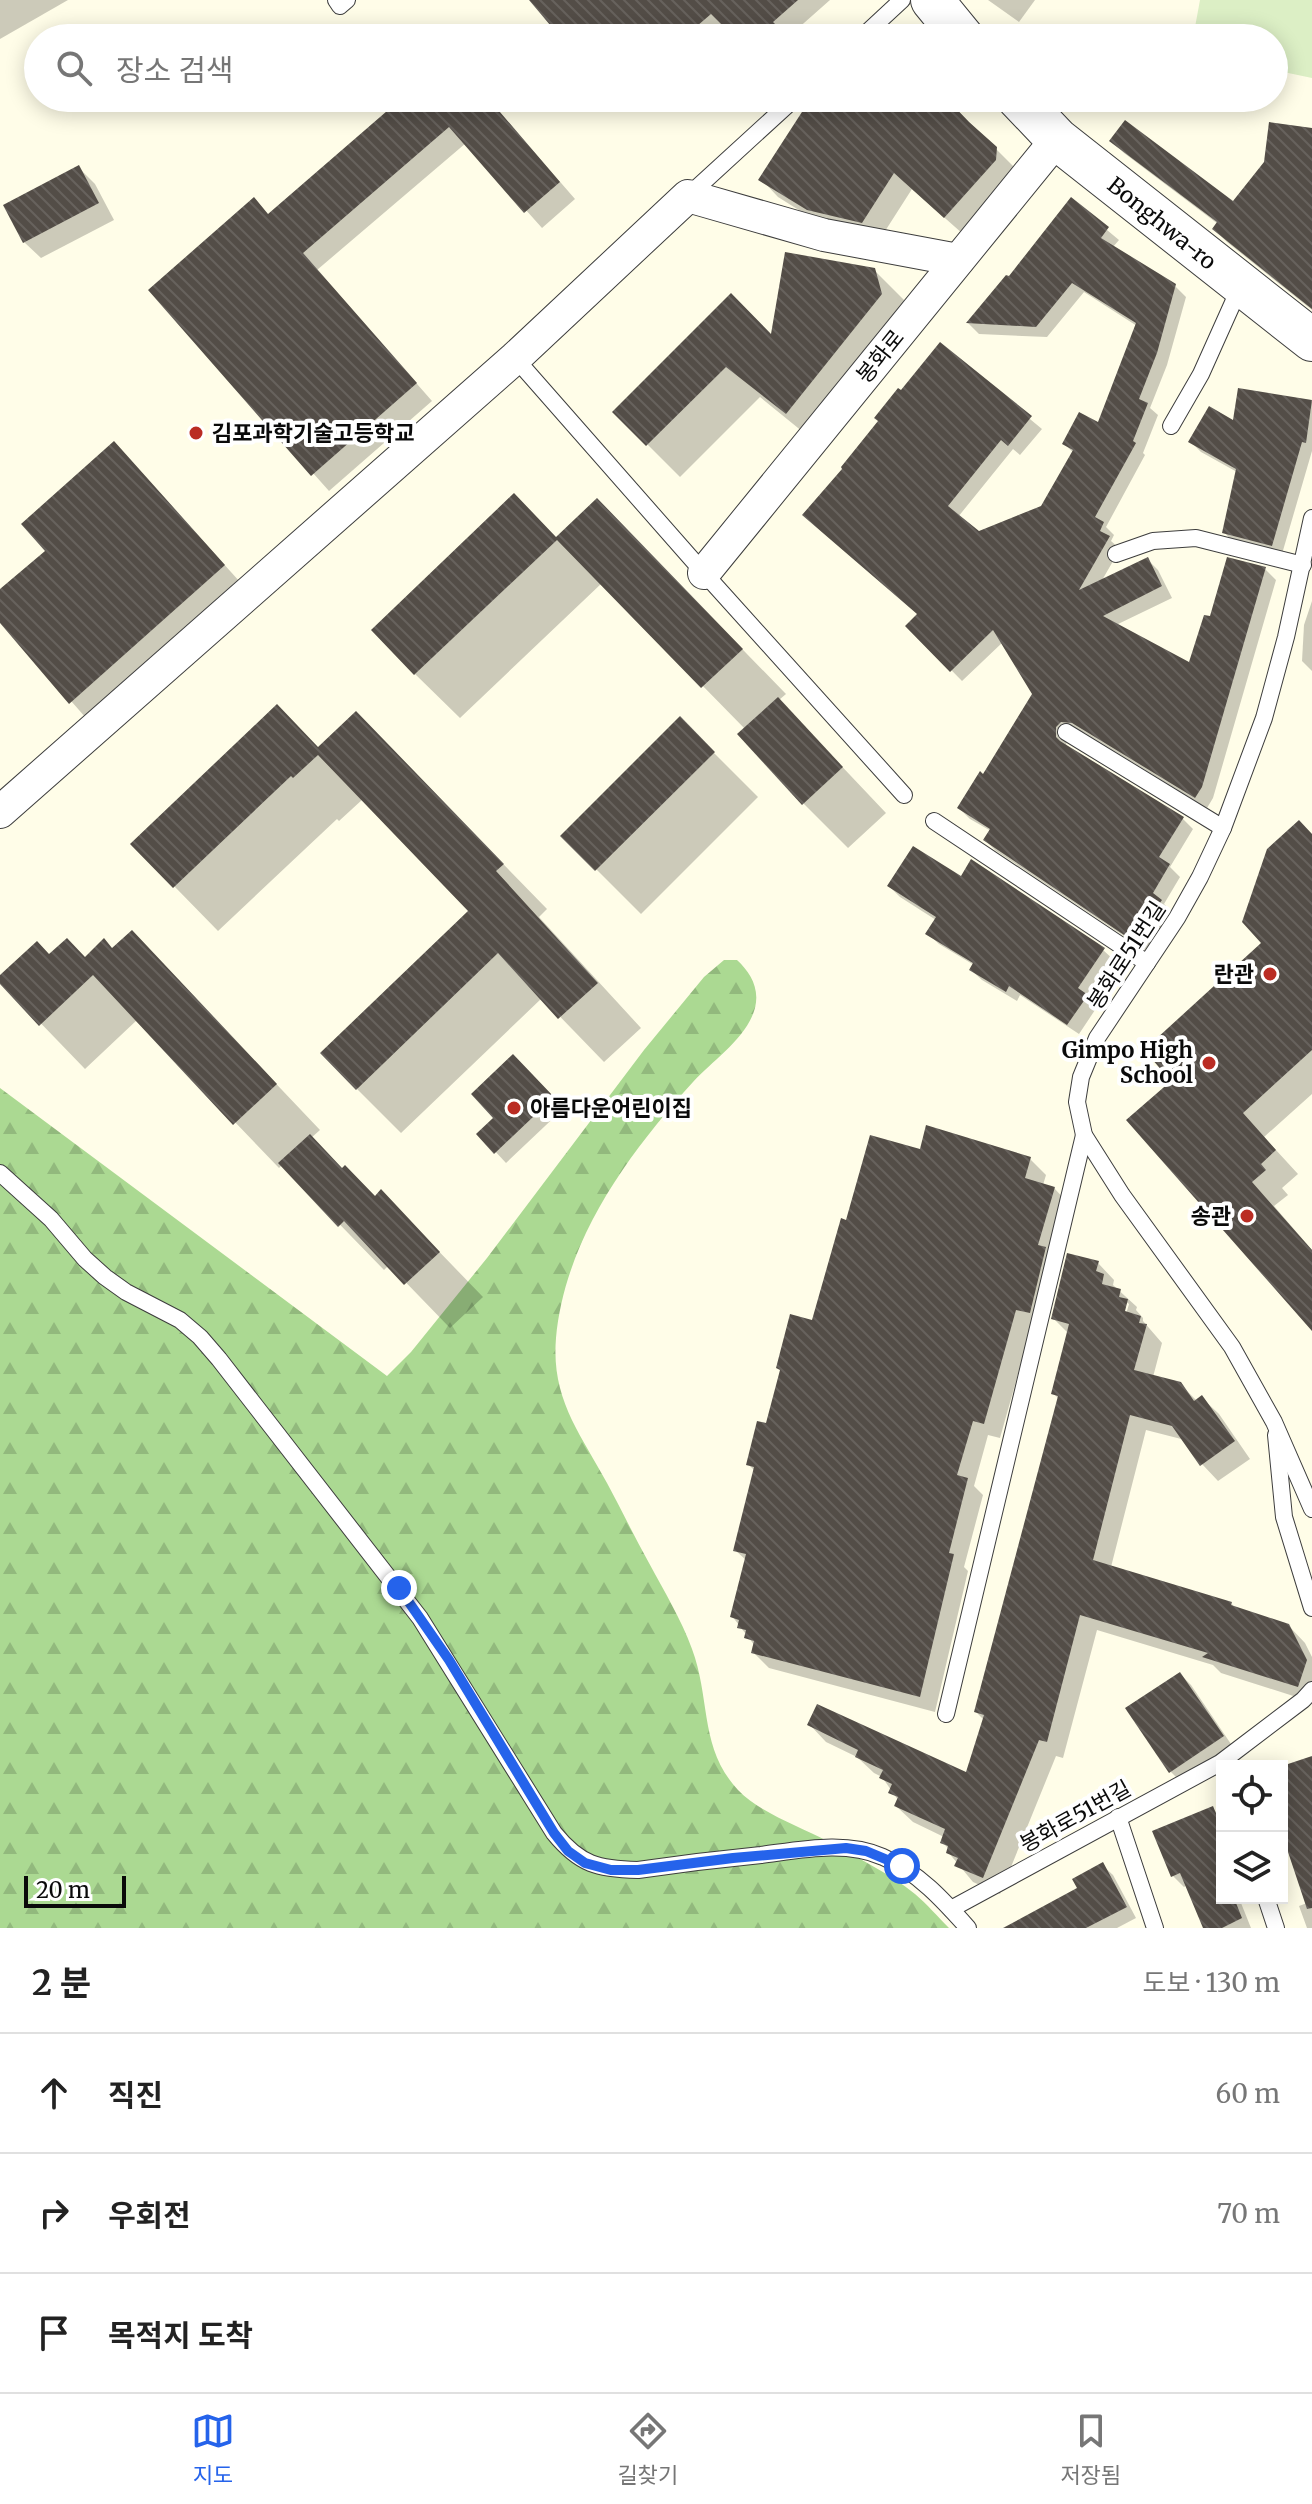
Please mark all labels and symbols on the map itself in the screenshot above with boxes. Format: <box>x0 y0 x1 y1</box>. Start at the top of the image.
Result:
street label: Bonghwa-ro <box>1102 171 1222 275</box>
street label: 봉화로 <box>850 324 910 388</box>
place label: 김포과학기술고등학교 <box>212 419 414 447</box>
marker: 김포과학기술고등학교 <box>187 424 205 442</box>
street label: 봉화로51번길 <box>1081 896 1171 1014</box>
place label: 란관 <box>1214 960 1254 988</box>
marker: 란관 <box>1261 965 1279 983</box>
place label: Gimpo High School <box>1062 1036 1193 1089</box>
marker: Gimpo High School <box>1200 1054 1218 1072</box>
place label: 아름다운어린이집 <box>530 1094 692 1122</box>
marker: 아름다운어린이집 <box>505 1099 523 1117</box>
place label: 송관 <box>1191 1202 1231 1230</box>
marker: 송관 <box>1238 1207 1256 1225</box>
route end <box>381 1570 417 1606</box>
street label: 봉화로51번길 <box>1014 1774 1136 1858</box>
route start <box>884 1848 920 1884</box>
scale bar <box>24 1872 126 1908</box>

